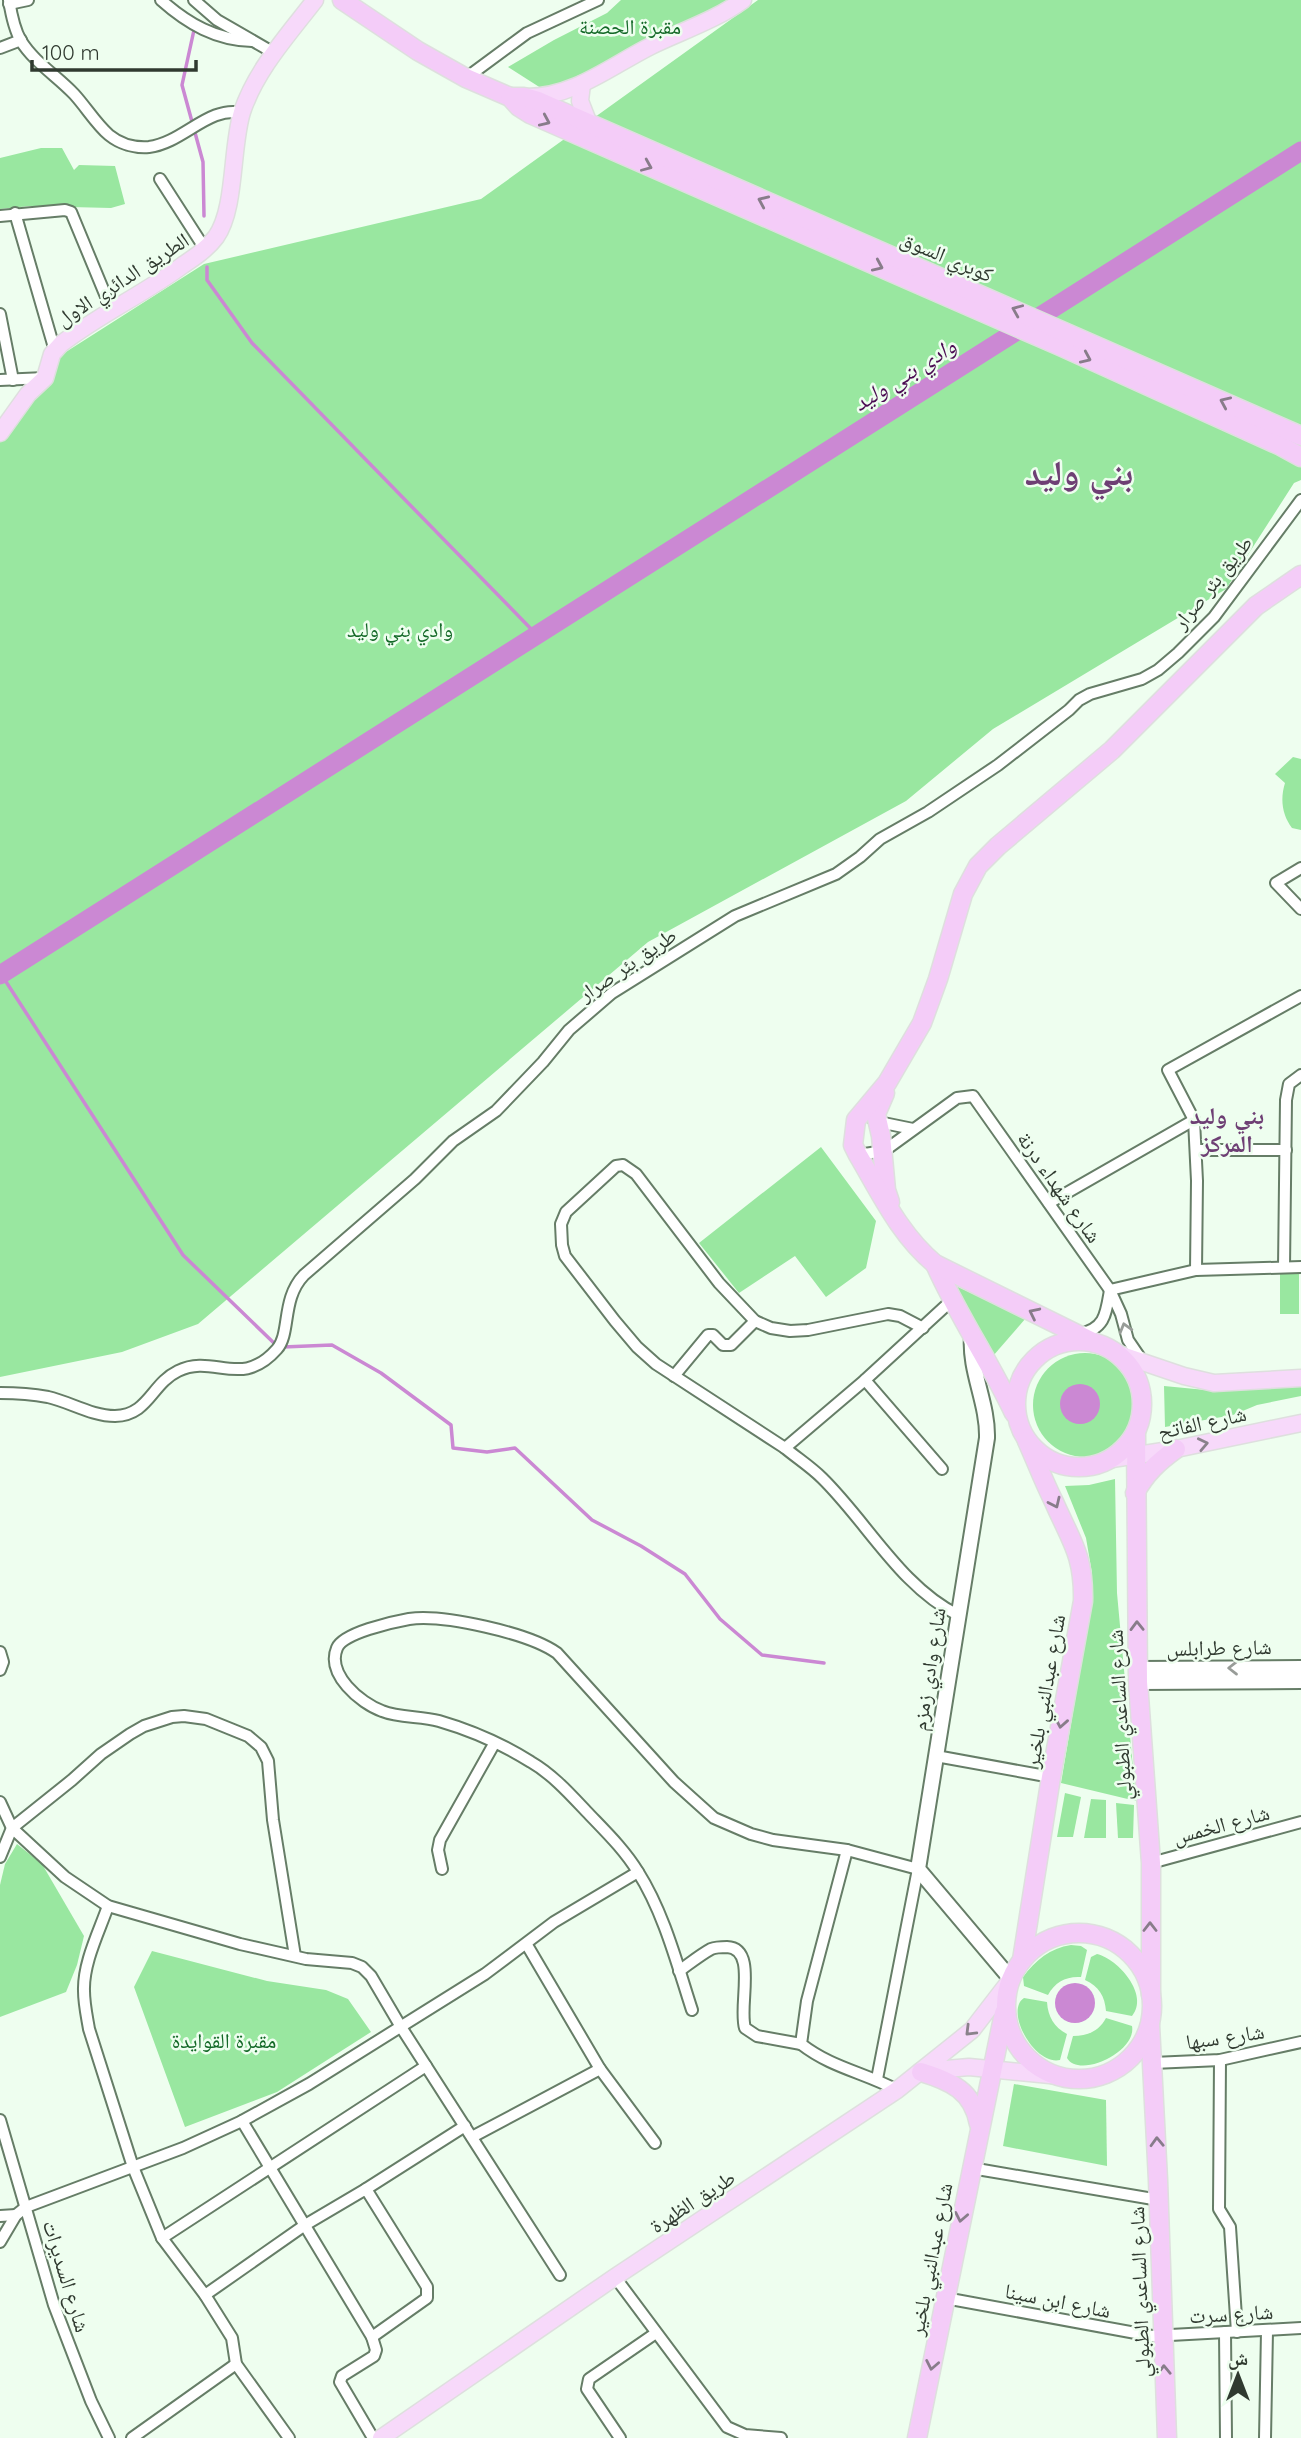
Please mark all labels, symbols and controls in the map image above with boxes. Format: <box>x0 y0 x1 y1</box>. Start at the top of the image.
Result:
park label: مقبرة الحصنة <box>579 13 681 39</box>
scale bar <box>32 28 196 72</box>
text: 100 m <box>42 39 100 65</box>
one-way arrow <box>538 113 550 127</box>
one-way arrow <box>640 157 652 171</box>
one-way arrow <box>758 195 771 209</box>
street label: كوبري السوق <box>895 225 998 291</box>
street label: الطريق الدائري الاول <box>51 226 196 335</box>
one-way arrow <box>871 258 883 272</box>
one-way arrow <box>1012 305 1024 319</box>
water label: وادي بني وليد <box>847 331 964 421</box>
one-way arrow <box>1079 350 1091 364</box>
one-way arrow <box>1220 396 1233 410</box>
district label: بني وليد <box>1025 450 1133 501</box>
street label: طريق بئر صرار <box>1166 530 1258 635</box>
park label: وادي بني وليد <box>347 616 453 646</box>
street label: طريق بئر صرار <box>572 922 682 1008</box>
district label: بني وليد المركز <box>1190 1100 1264 1158</box>
street label: شارع شهداء درنة <box>1011 1127 1108 1248</box>
one-way arrow <box>1029 1308 1041 1322</box>
one-way arrow <box>1119 1322 1133 1334</box>
street label: شارع الفاتح <box>1155 1400 1249 1445</box>
one-way arrow <box>1197 1437 1209 1452</box>
one-way arrow <box>1046 1496 1060 1508</box>
street label: شارع وادي زمزم <box>905 1606 955 1733</box>
street label: شارع عبدالنبي بلخير <box>1018 1612 1075 1771</box>
one-way arrow <box>1129 1620 1145 1631</box>
street label: شارع الساعدي الطبولي <box>1102 1629 1141 1801</box>
street label: شارع طرابلس <box>1166 1633 1272 1662</box>
one-way arrow <box>1227 1660 1238 1676</box>
one-way arrow <box>1054 1717 1069 1729</box>
street label: شارع الخمس <box>1170 1799 1272 1850</box>
one-way arrow <box>1143 1921 1158 1932</box>
street label: شارع سبها <box>1184 2018 1266 2055</box>
one-way arrow <box>965 2023 978 2036</box>
park label: مقبرة القوايدة <box>172 2027 276 2053</box>
one-way arrow <box>1149 2137 1164 2148</box>
street label: طريق الظهرة <box>644 2164 740 2239</box>
street label: شارع عبدالنبي بلخير <box>902 2180 962 2339</box>
street label: شارع الساعدي الطبولي <box>1123 2206 1159 2378</box>
one-way arrow <box>954 2211 969 2223</box>
street label: شارع السديرات <box>37 2217 96 2336</box>
street label: شارع ابن سينا <box>1003 2277 1113 2324</box>
street label: شارع سرت <box>1188 2298 1274 2329</box>
north arrow <box>1203 2340 1273 2410</box>
text: ش <box>1228 2346 1248 2370</box>
one-way arrow <box>925 2359 940 2371</box>
one-way arrow <box>1157 2364 1172 2375</box>

